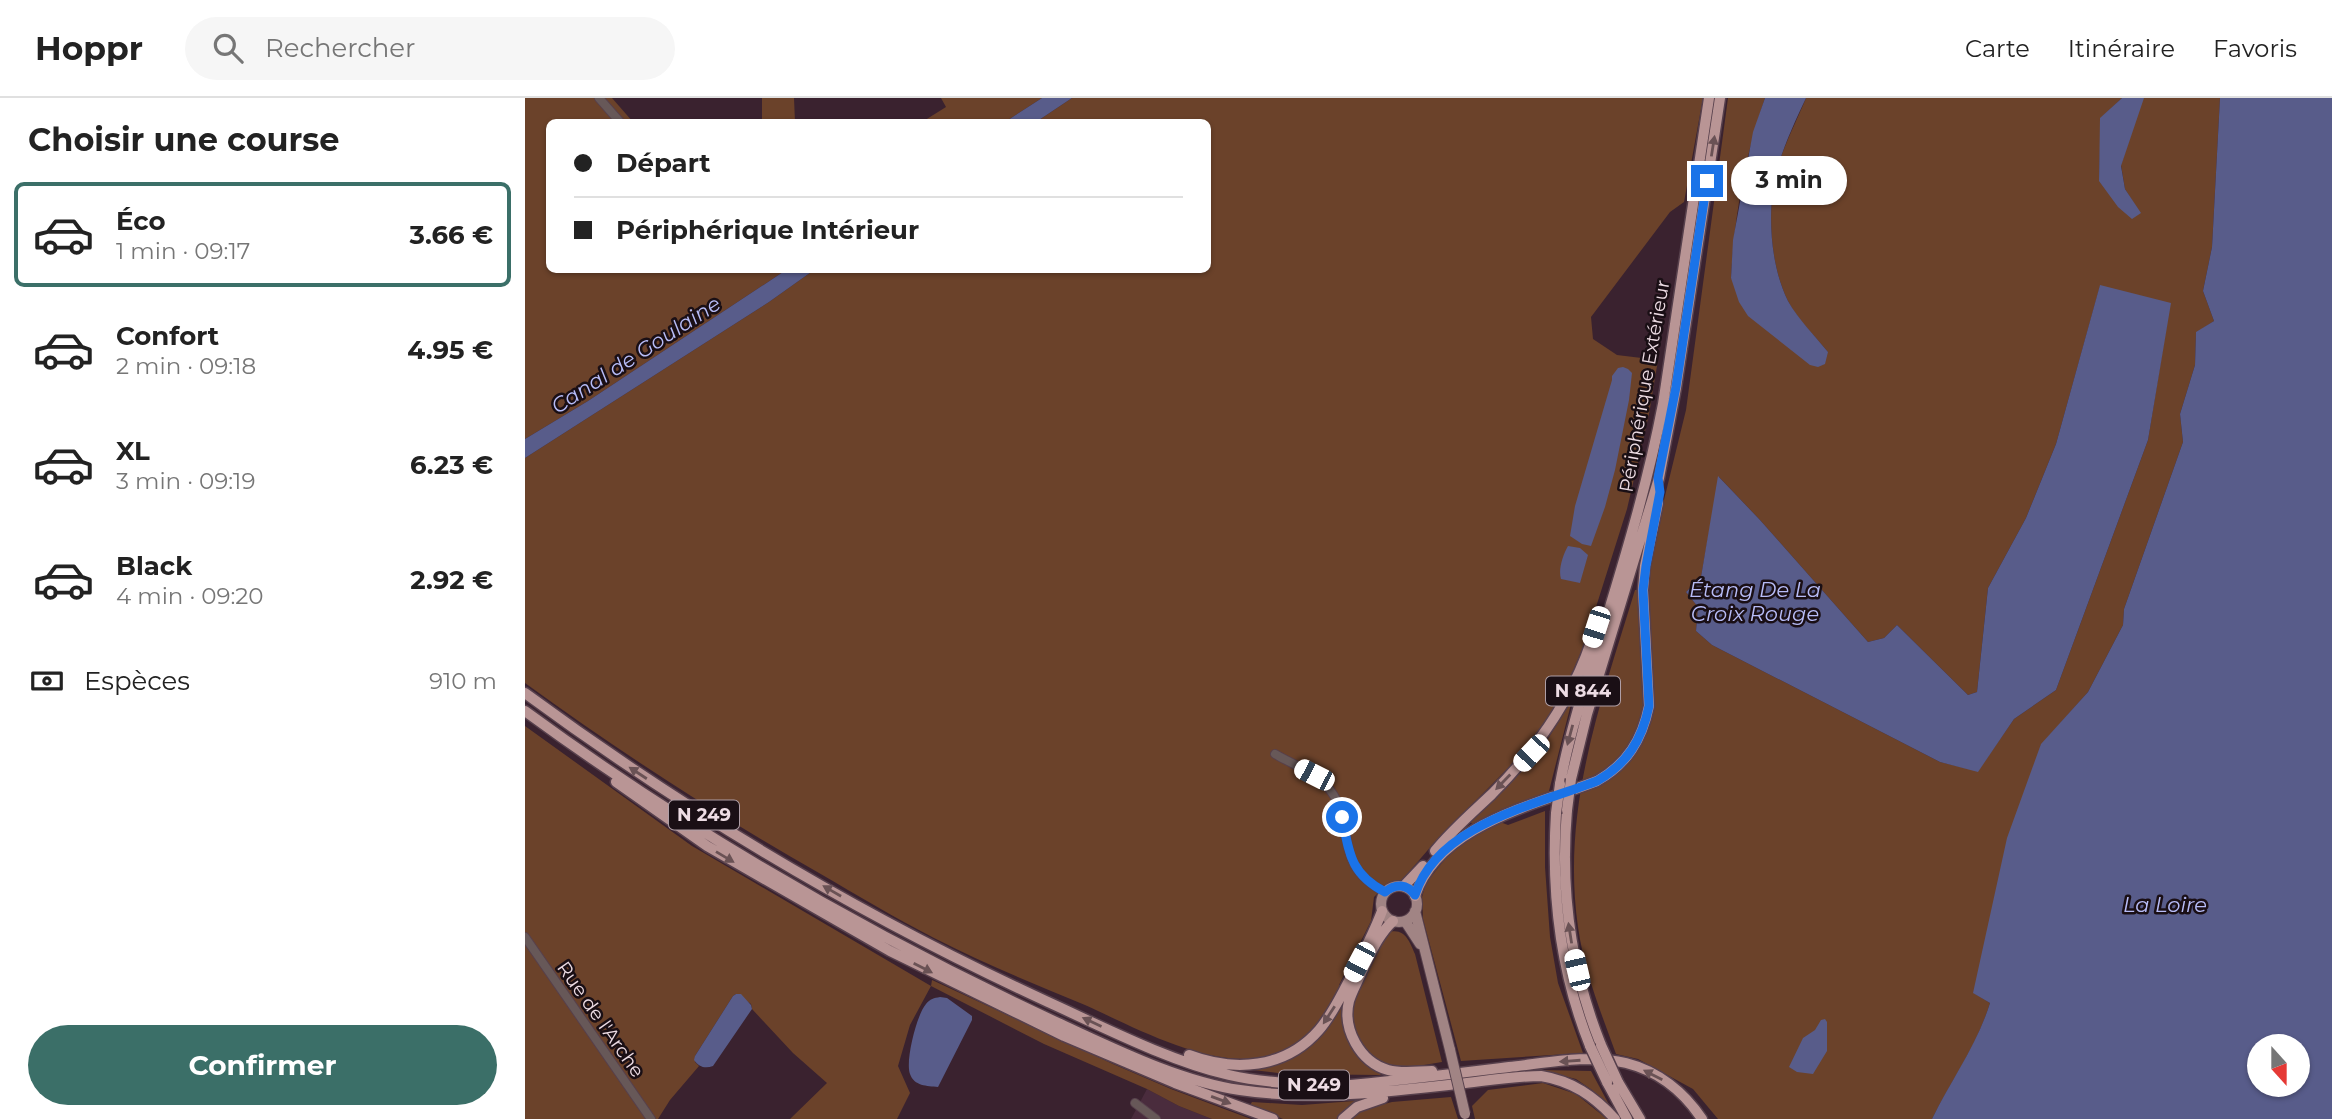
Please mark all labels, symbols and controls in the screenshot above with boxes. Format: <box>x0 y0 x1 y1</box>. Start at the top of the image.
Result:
search box <box>185 17 675 80</box>
text: Hoppr <box>35 28 143 68</box>
icon: search <box>209 29 247 67</box>
text: Rechercher <box>265 32 416 64</box>
text: Carte <box>1965 34 2030 63</box>
text: Itinéraire <box>2068 34 2175 63</box>
text: Favoris <box>2213 34 2297 63</box>
text: Choisir une course <box>28 120 340 159</box>
one-way arrow <box>1708 135 1719 157</box>
text: Départ <box>616 147 711 179</box>
callout: 3 min <box>1731 156 1847 206</box>
route end <box>1691 165 1723 197</box>
text: 3 min <box>1755 166 1823 194</box>
icon: car <box>32 203 95 266</box>
text: Éco <box>116 205 166 237</box>
text: Périphérique Intérieur <box>616 214 919 246</box>
text: 3.66 € <box>410 219 493 251</box>
text: 1 min · 09:17 <box>116 237 250 265</box>
street label: Périphérique Extérieur <box>1614 278 1675 494</box>
water label: Canal de Goulaine <box>546 291 725 419</box>
icon: car <box>32 318 95 381</box>
text: Confort <box>116 320 219 352</box>
text: 4.95 € <box>407 334 493 366</box>
text: 2 min · 09:18 <box>116 352 256 380</box>
icon: car <box>32 433 95 496</box>
text: XL <box>116 435 150 467</box>
text: 6.23 € <box>410 449 493 481</box>
text: 3 min · 09:19 <box>116 467 255 495</box>
icon: car <box>32 548 95 611</box>
text: Black <box>116 550 192 582</box>
text: 2.92 € <box>410 564 493 596</box>
water label: Étang De La Croix Rouge <box>1689 577 1821 626</box>
text: 4 min · 09:20 <box>116 582 264 610</box>
car <box>1580 604 1613 650</box>
icon: cash <box>28 662 66 700</box>
text: Espèces <box>84 665 190 697</box>
text: 910 m <box>429 667 497 695</box>
road number: N 844 <box>1546 676 1620 706</box>
one-way arrow <box>1564 724 1575 746</box>
car <box>1509 730 1554 776</box>
car <box>1291 756 1338 794</box>
one-way arrow <box>629 766 648 779</box>
one-way arrow <box>1496 773 1512 790</box>
road number: N 249 <box>669 800 739 830</box>
route start <box>1326 801 1358 833</box>
one-way arrow <box>716 850 735 863</box>
one-way arrow <box>823 885 842 897</box>
water label: La Loire <box>2123 892 2207 917</box>
one-way arrow <box>1564 922 1575 944</box>
car <box>1340 939 1379 985</box>
car <box>1563 947 1592 993</box>
street label: Rue de l'Arche <box>552 957 649 1082</box>
one-way arrow <box>914 962 934 974</box>
one-way arrow <box>1323 1006 1336 1025</box>
one-way arrow <box>1082 1016 1102 1028</box>
button: Confirmer <box>28 1025 497 1105</box>
north arrow <box>2247 1034 2310 1097</box>
map controls <box>2247 1034 2310 1097</box>
one-way arrow <box>1559 1055 1581 1066</box>
one-way arrow <box>1643 1069 1663 1081</box>
road number: N 249 <box>1279 1070 1349 1100</box>
one-way arrow <box>1211 1094 1232 1105</box>

